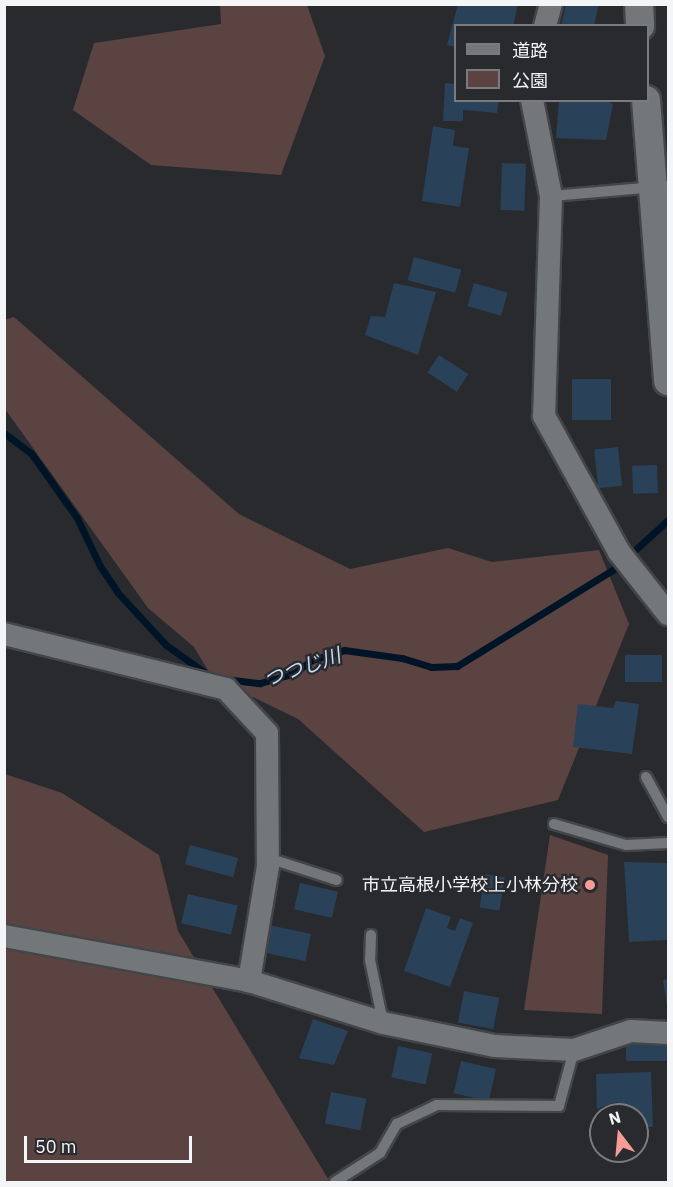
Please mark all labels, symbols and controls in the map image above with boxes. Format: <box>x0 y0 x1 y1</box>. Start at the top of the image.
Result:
legend <box>454 24 649 102</box>
text: 道路 <box>512 39 548 62</box>
text: 公園 <box>512 69 548 92</box>
water label: つつじ川 <box>260 643 344 691</box>
place label: 市立高根小学校上小林分校 <box>362 874 578 896</box>
marker: 市立高根小学校上小林分校 <box>583 878 597 892</box>
north arrow <box>589 1103 649 1163</box>
text: N <box>606 1106 623 1129</box>
scale bar <box>27 1124 195 1162</box>
text: 50 m <box>35 1135 77 1158</box>

